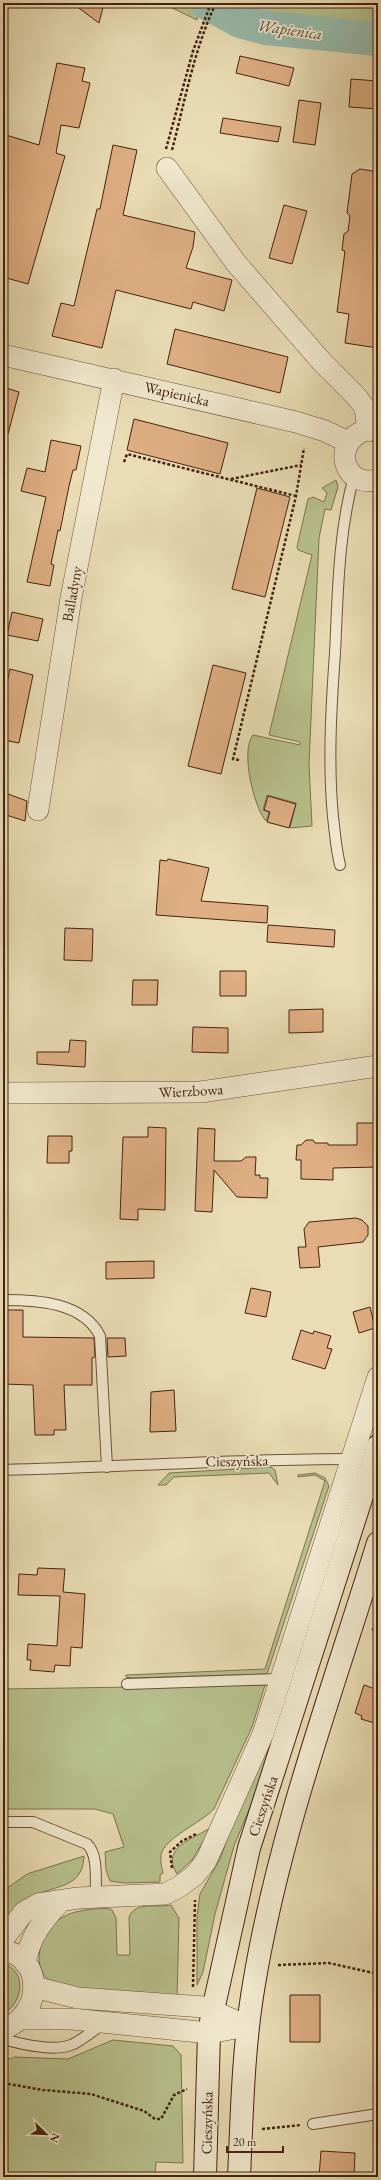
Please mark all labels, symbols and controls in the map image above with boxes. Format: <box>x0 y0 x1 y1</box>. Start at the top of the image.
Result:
water label: Wapienica <box>256 15 324 44</box>
street label: Wapienicka <box>143 377 212 410</box>
street label: Balladyny <box>57 564 86 623</box>
street label: Wierzbowa <box>158 1079 224 1102</box>
street label: Cieszyńska <box>205 1450 269 1471</box>
street label: Cieszyńska <box>243 1773 282 1839</box>
street label: Cieszyńska <box>196 2091 217 2155</box>
north arrow <box>26 2114 66 2154</box>
scale bar <box>227 2128 283 2154</box>
text: N <box>47 2131 63 2145</box>
text: 20 m <box>233 2134 257 2150</box>

